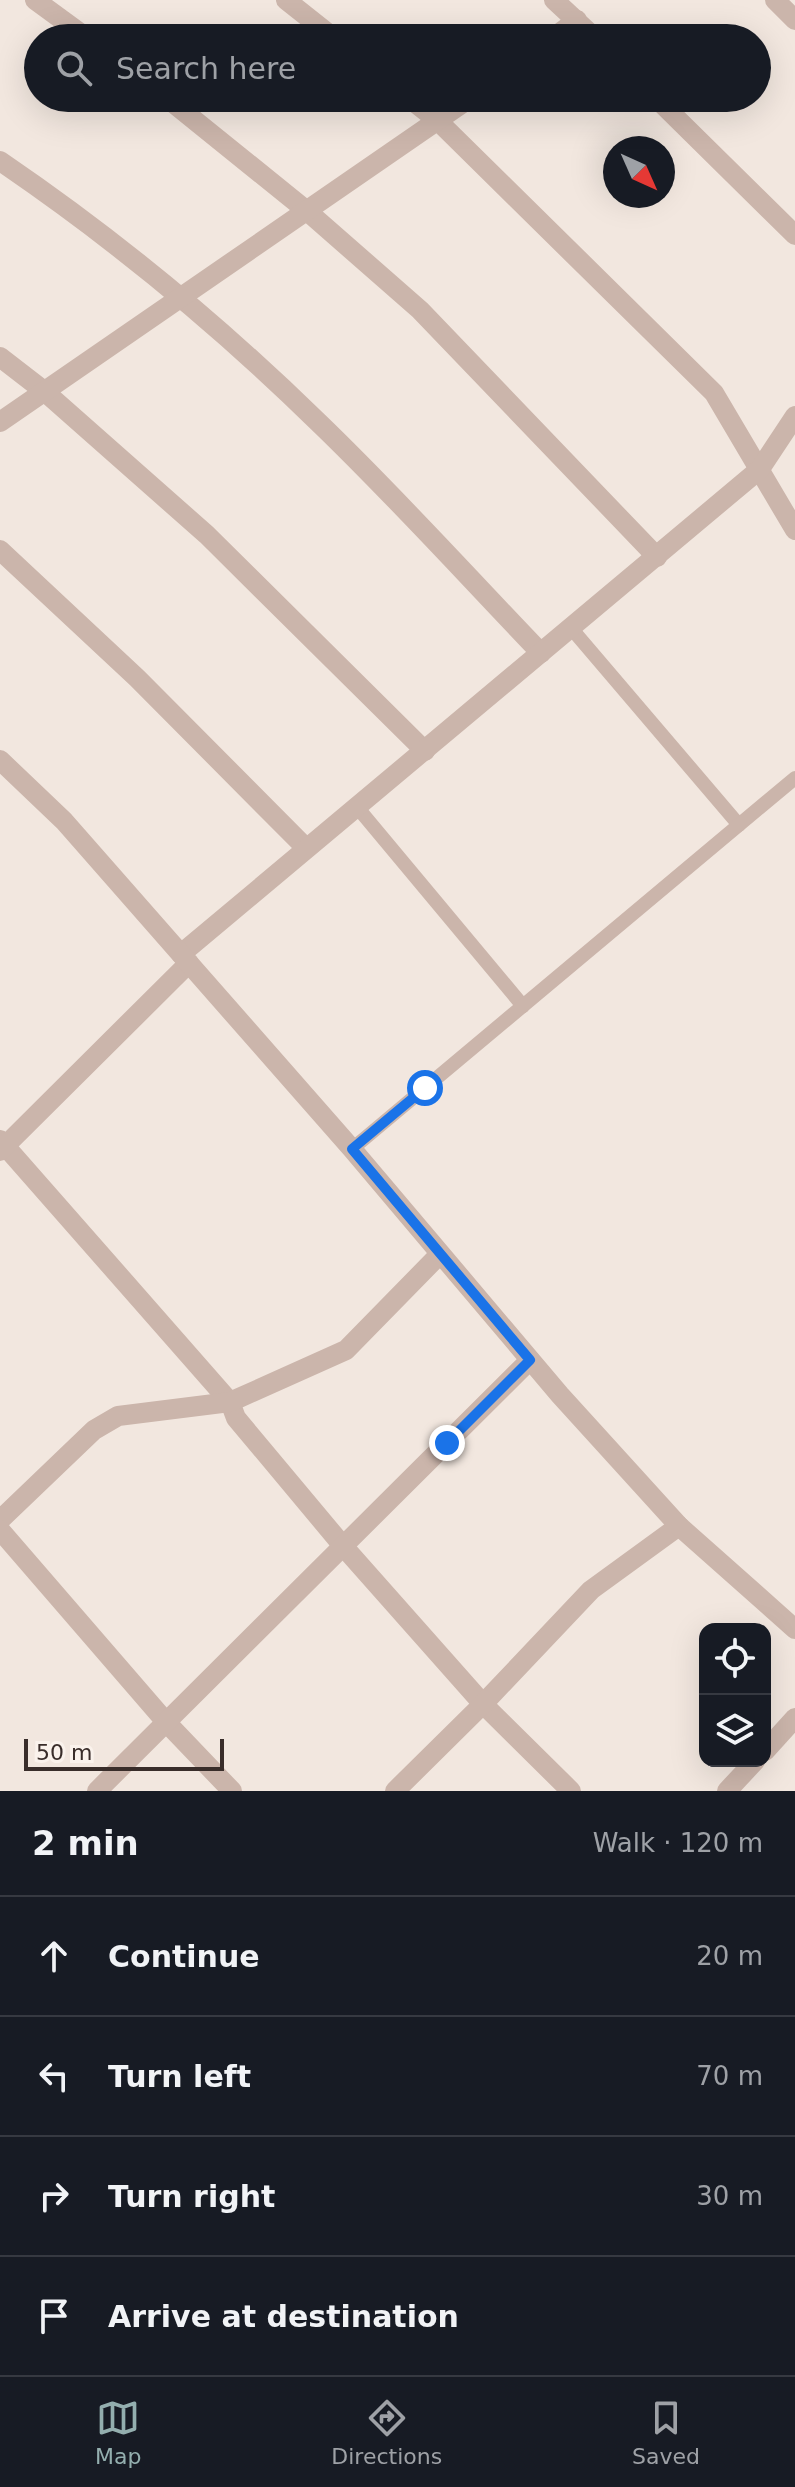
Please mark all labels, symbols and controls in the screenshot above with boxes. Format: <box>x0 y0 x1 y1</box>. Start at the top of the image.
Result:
search box <box>24 24 771 112</box>
icon: search <box>52 46 96 90</box>
text: Search here <box>116 51 296 86</box>
north arrow <box>603 136 675 208</box>
route start <box>407 1070 443 1106</box>
route end <box>429 1425 465 1461</box>
map controls <box>699 1623 771 1767</box>
button: locate <box>699 1623 771 1695</box>
button: layers <box>699 1695 771 1767</box>
scale bar <box>24 1735 224 1771</box>
text: 50 m <box>36 1740 92 1765</box>
text: 2 min <box>32 1823 139 1863</box>
text: Walk · 120 m <box>593 1828 763 1858</box>
icon: ahead <box>32 1934 76 1978</box>
text: Continue <box>108 1939 260 1974</box>
text: 20 m <box>696 1941 763 1971</box>
icon: left <box>32 2054 76 2098</box>
text: Turn left <box>108 2059 251 2094</box>
text: 70 m <box>696 2061 763 2091</box>
icon: right <box>32 2174 76 2218</box>
text: Turn right <box>108 2179 275 2214</box>
text: 30 m <box>696 2181 763 2211</box>
icon: arrive <box>32 2294 76 2338</box>
text: Arrive at destination <box>108 2299 459 2334</box>
tab: Map <box>95 2396 141 2469</box>
tab: Directions <box>331 2396 442 2469</box>
tab: Saved <box>632 2396 700 2469</box>

